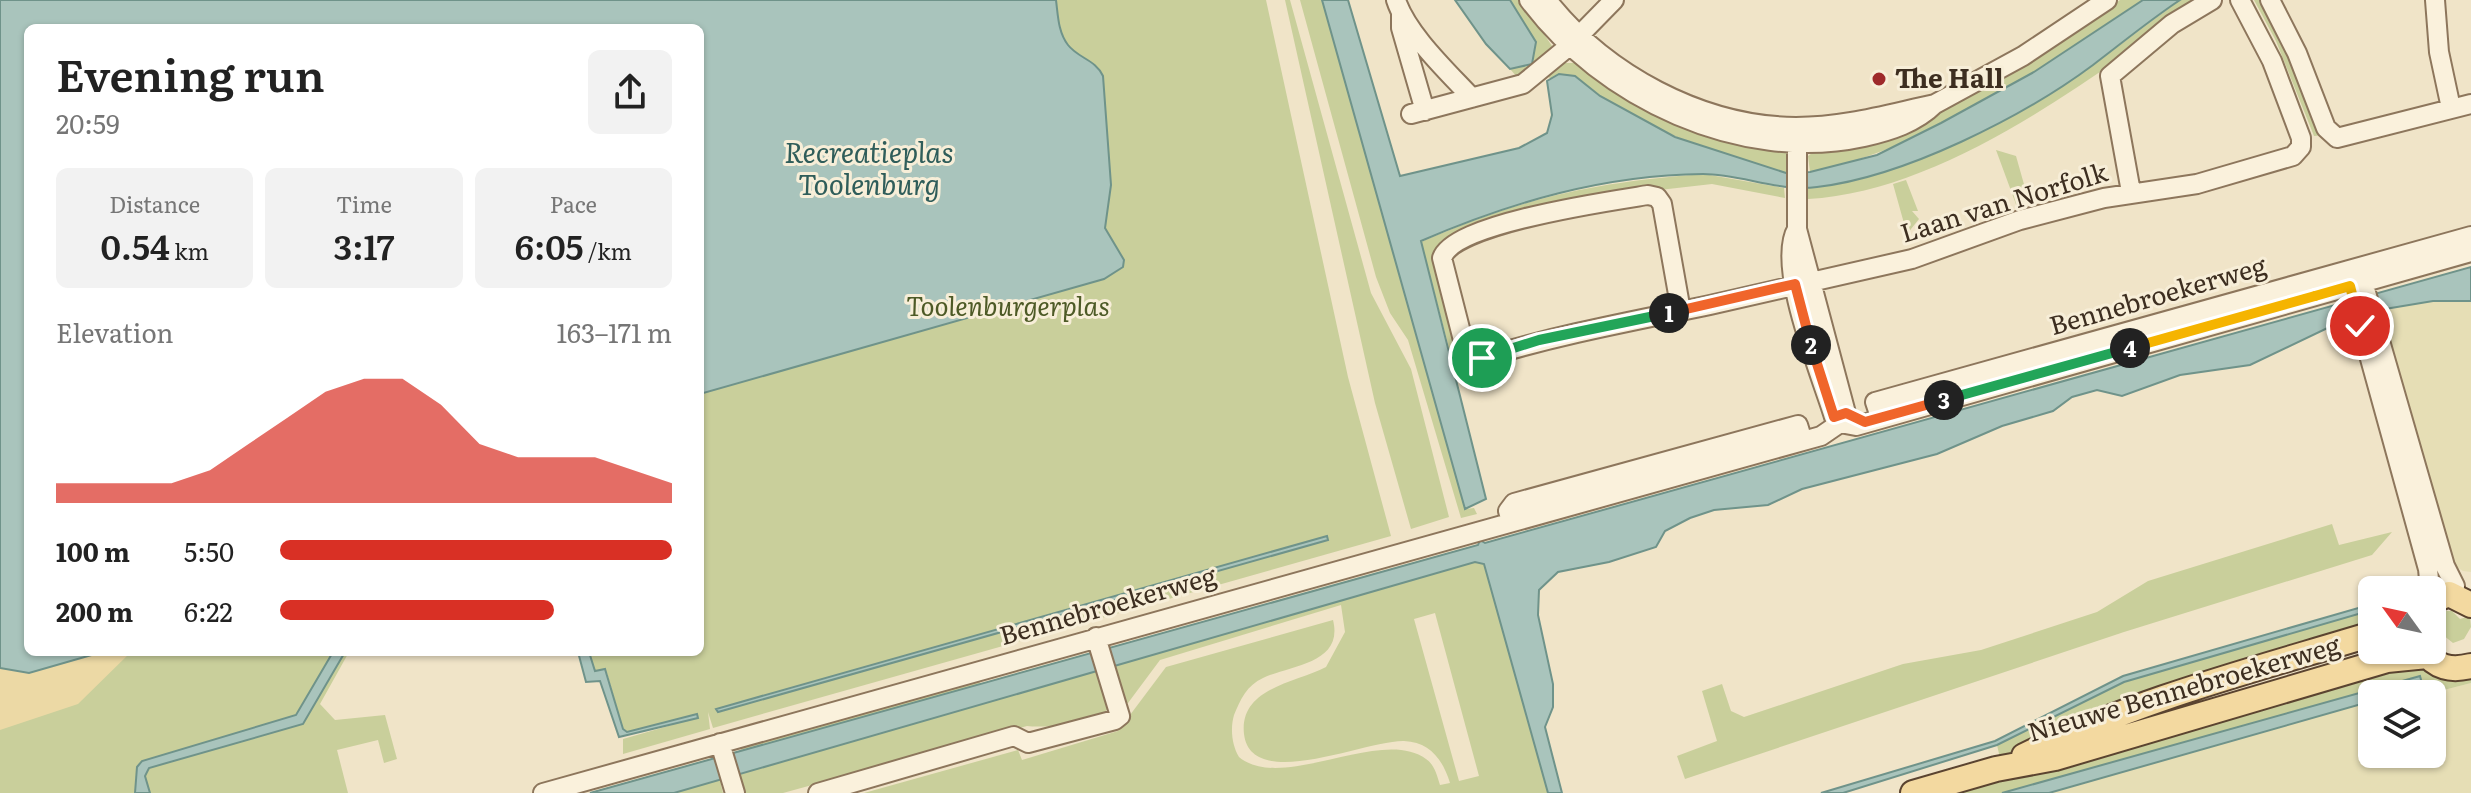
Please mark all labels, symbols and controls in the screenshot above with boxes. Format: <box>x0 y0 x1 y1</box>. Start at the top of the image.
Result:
text: Evening run <box>56 40 325 106</box>
button: share <box>588 50 672 134</box>
place label: The Hall <box>1895 57 2004 96</box>
marker: The Hall <box>1870 70 1888 88</box>
text: 20:59 <box>56 103 120 142</box>
water label: Recreatieplas Toolenburg <box>784 130 954 204</box>
street label: Laan van Norfolk <box>1895 150 2113 251</box>
text: Distance <box>109 187 200 220</box>
text: Time <box>336 187 392 220</box>
text: Pace <box>550 187 597 220</box>
text: 0.54 <box>100 220 170 270</box>
text: 3:17 <box>334 220 394 270</box>
text: 6:05 <box>515 220 583 270</box>
text: km <box>170 234 209 267</box>
text: /km <box>583 234 632 267</box>
street label: Bennebroekerweg <box>2044 244 2271 343</box>
park label: Toolenburgerplas <box>906 285 1110 324</box>
pin <box>2326 292 2394 360</box>
pin: 1 <box>1649 293 1689 333</box>
text: 1 <box>1664 296 1674 329</box>
icon: check <box>2338 304 2382 348</box>
text: Elevation <box>56 312 174 351</box>
text: 163–171 m <box>556 312 672 351</box>
pin <box>1448 324 1516 392</box>
pin: 2 <box>1791 325 1831 365</box>
text: 2 <box>1805 328 1817 361</box>
pin: 4 <box>2110 328 2150 368</box>
text: 4 <box>2123 331 2137 364</box>
icon: arrive <box>1460 336 1504 380</box>
pin: 3 <box>1924 380 1964 420</box>
text: 3 <box>1938 383 1950 416</box>
text: 100 m <box>56 531 130 570</box>
text: 5:50 <box>184 531 234 570</box>
street label: Bennebroekerweg <box>994 554 1221 653</box>
north arrow <box>2358 576 2446 664</box>
map controls <box>2358 576 2446 768</box>
text: 200 m <box>56 591 133 630</box>
text: 6:22 <box>184 591 233 630</box>
street label: Nieuwe Bennebroekerweg <box>2022 623 2345 750</box>
button: layers <box>2358 680 2446 768</box>

